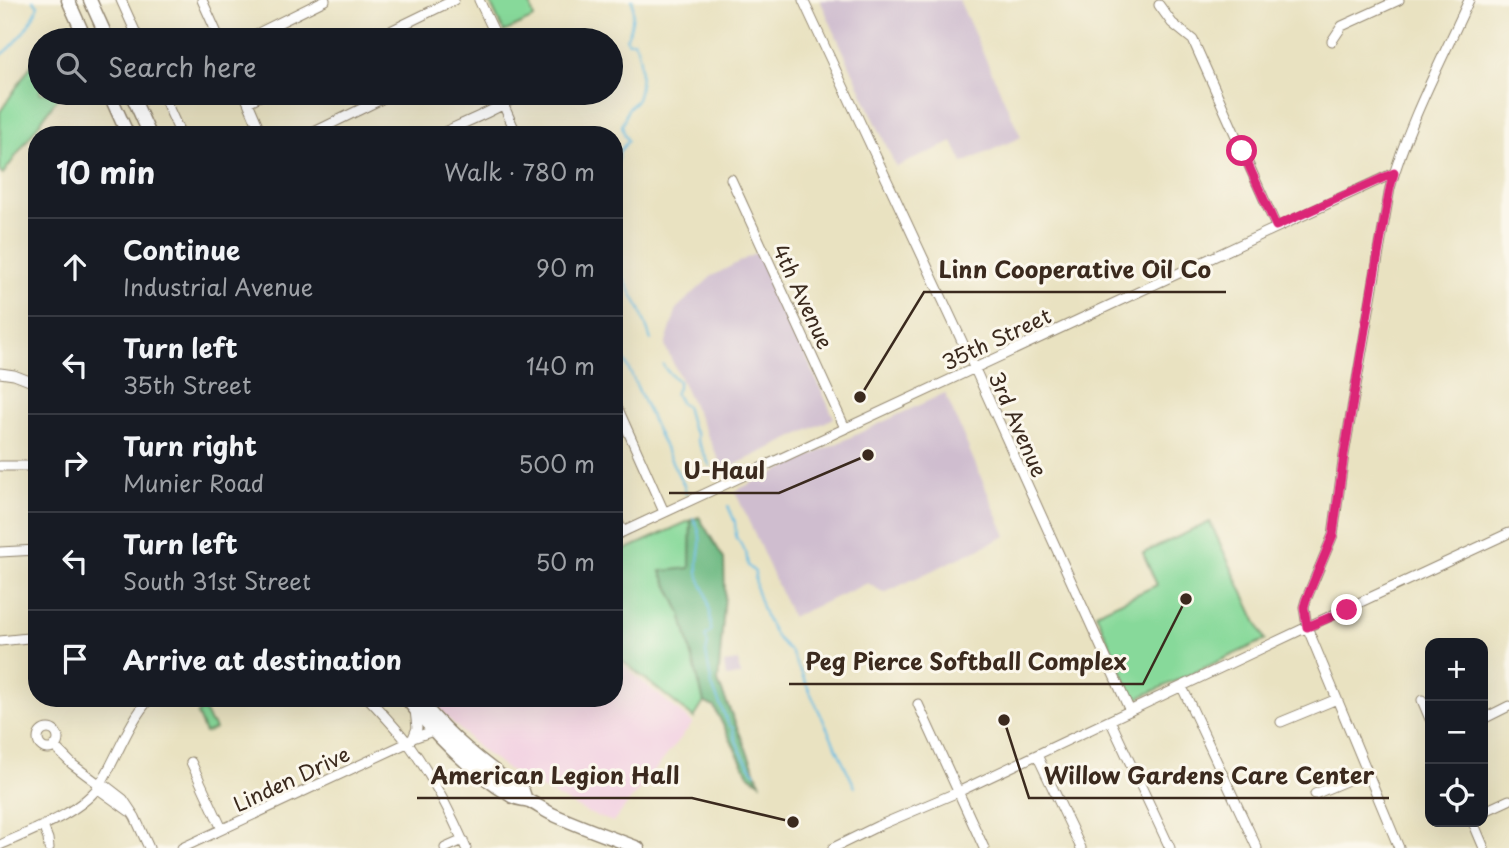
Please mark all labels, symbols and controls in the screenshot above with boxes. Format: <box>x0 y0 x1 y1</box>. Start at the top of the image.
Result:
search box <box>28 28 623 105</box>
text: Search here <box>108 47 257 86</box>
icon: search <box>52 48 90 86</box>
route start <box>1226 135 1257 166</box>
text: 10 min <box>56 149 155 194</box>
text: Walk · 780 m <box>444 154 595 189</box>
text: Continue <box>123 230 240 269</box>
street label: 4th Avenue <box>766 238 842 354</box>
icon: ahead <box>56 248 94 286</box>
callout: Linn Cooperative Oil Co <box>924 248 1226 292</box>
text: 90 m <box>536 250 595 285</box>
text: Linn Cooperative Oil Co <box>939 251 1211 286</box>
text: Industrial Avenue <box>123 269 313 304</box>
street label: 35th Street <box>936 299 1056 377</box>
text: Turn left <box>123 328 238 367</box>
icon: left <box>56 346 94 384</box>
text: 140 m <box>526 348 595 383</box>
street label: 3rd Avenue <box>982 366 1056 482</box>
text: 35th Street <box>123 367 251 402</box>
text: Turn right <box>123 426 257 465</box>
icon: right <box>56 444 94 482</box>
text: 500 m <box>518 446 595 481</box>
callout: U-Haul <box>669 449 779 493</box>
text: U-Haul <box>683 452 765 487</box>
text: Munier Road <box>123 465 264 500</box>
text: Turn left <box>123 524 238 563</box>
icon: left <box>56 542 94 580</box>
text: 50 m <box>535 544 595 579</box>
text: South 31st Street <box>123 563 311 598</box>
route end <box>1331 594 1362 625</box>
map controls <box>1425 638 1488 827</box>
button: + <box>1425 638 1488 701</box>
icon: arrive <box>56 640 94 678</box>
text: Arrive at destination <box>123 640 402 679</box>
callout: Peg Pierce Softball Complex <box>789 640 1143 684</box>
text: Peg Pierce Softball Complex <box>805 643 1127 678</box>
button: − <box>1425 701 1488 764</box>
street label: Linden Drive <box>227 737 355 819</box>
callout: American Legion Hall <box>417 754 692 798</box>
callout: Willow Gardens Care Center <box>1029 754 1389 798</box>
text: American Legion Hall <box>430 757 679 792</box>
text: Willow Gardens Care Center <box>1044 757 1375 792</box>
button: locate <box>1425 764 1488 827</box>

